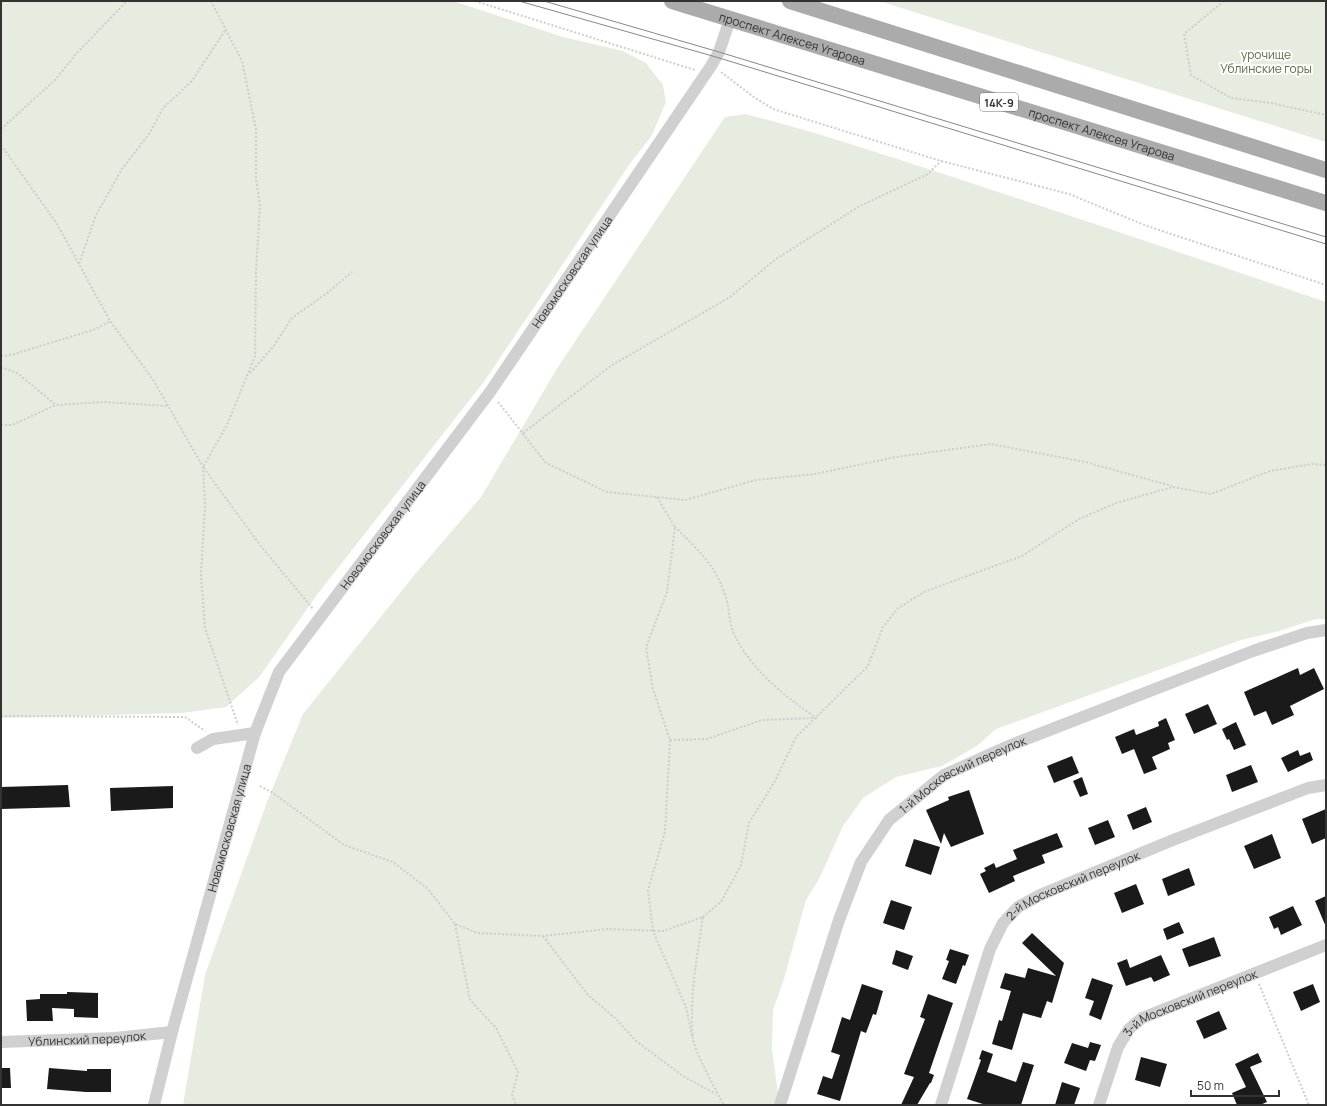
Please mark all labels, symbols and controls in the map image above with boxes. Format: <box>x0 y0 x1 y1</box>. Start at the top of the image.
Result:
street label: проспект Алексея Угарова <box>717 8 868 69</box>
park label: урочище Ублинские горы <box>1220 46 1312 77</box>
road number: 14К-9 <box>980 93 1018 111</box>
street label: проспект Алексея Угарова <box>1027 103 1177 164</box>
street label: Новомосковская улица <box>527 212 616 331</box>
street label: Новомосковская улица <box>336 477 429 593</box>
street label: 1-й Московский переулок <box>895 731 1029 817</box>
street label: Новомосковская улица <box>203 762 255 894</box>
street label: 2-й Московский переулок <box>1002 846 1143 924</box>
street label: 3-й Московский переулок <box>1118 964 1261 1039</box>
street label: Ублинский переулок <box>28 1026 148 1050</box>
scale bar <box>1191 1072 1279 1098</box>
text: 50 m <box>1197 1077 1224 1094</box>

